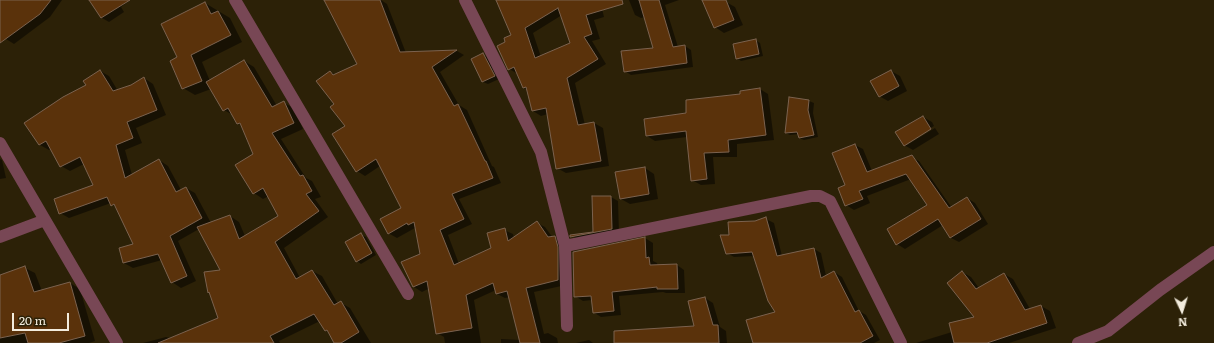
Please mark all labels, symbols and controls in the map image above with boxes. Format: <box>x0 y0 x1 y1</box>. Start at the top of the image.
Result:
north arrow <box>1162 291 1202 331</box>
scale bar <box>14 305 71 331</box>
text: 20 m <box>19 311 46 329</box>
text: N <box>1178 315 1188 331</box>

